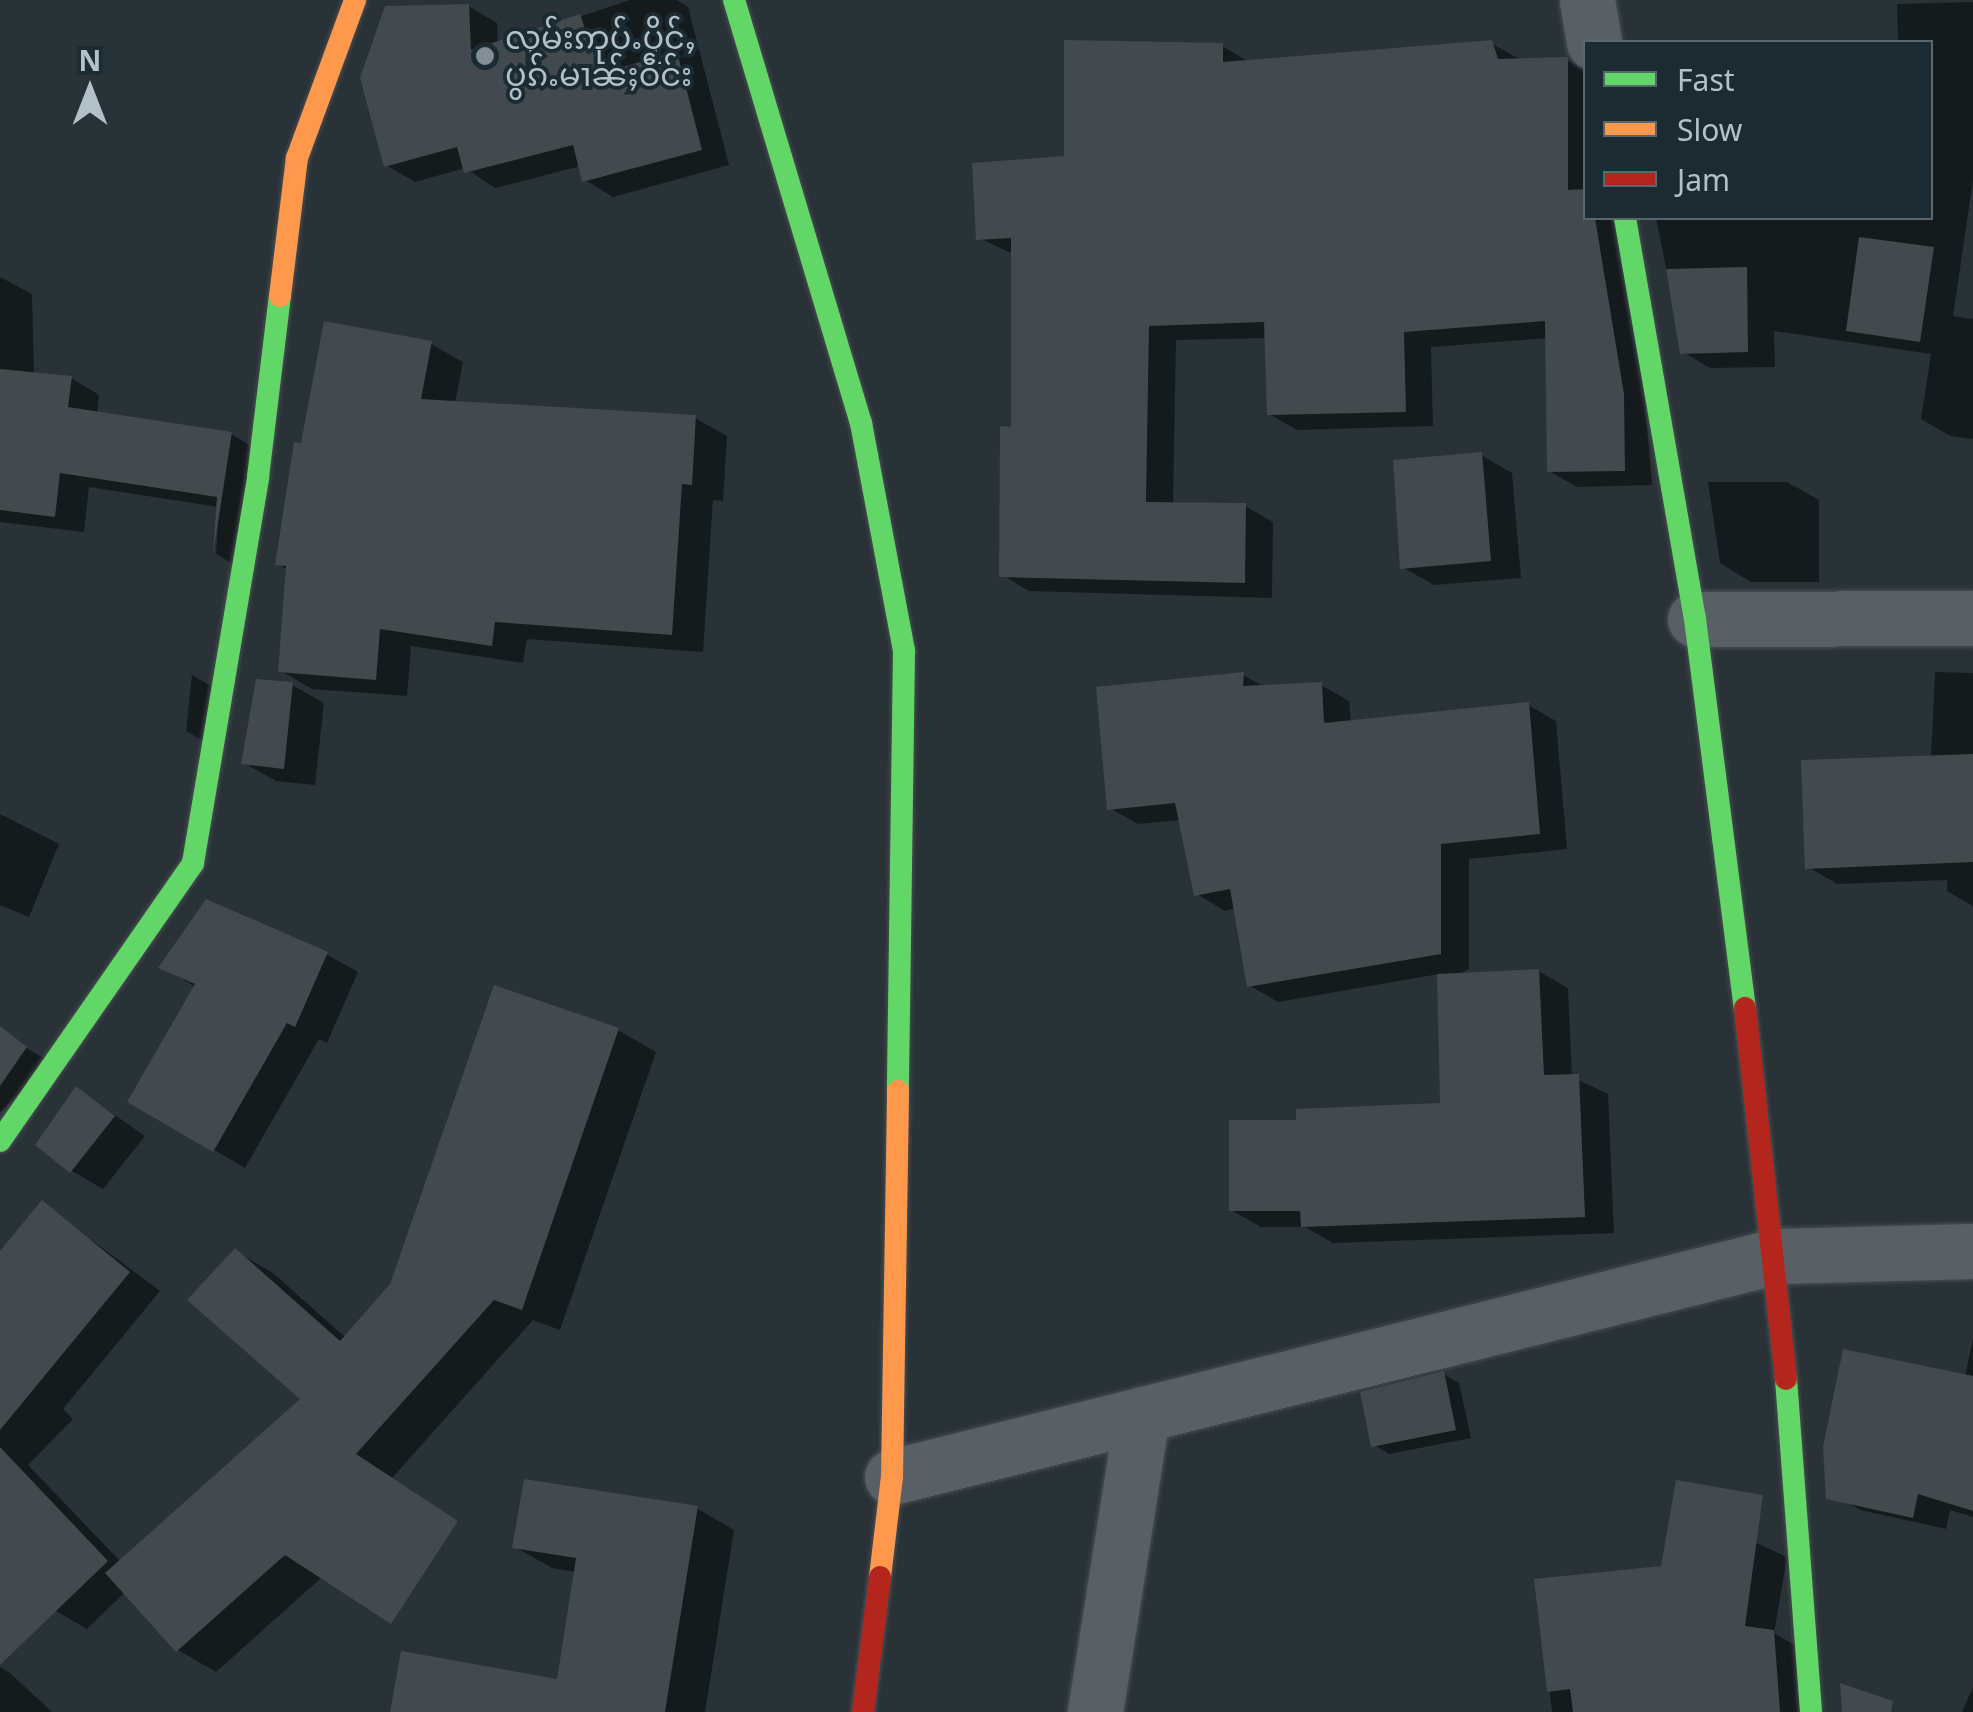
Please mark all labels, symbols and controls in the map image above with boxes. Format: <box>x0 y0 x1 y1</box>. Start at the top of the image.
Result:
place label: လုမ်းဢုပ်ႉပိူင်ႇ ပွၵ်ႉမၢၼ်ႈဝဵင်း <box>505 19 696 94</box>
north arrow <box>40 40 140 140</box>
legend <box>1583 40 1933 220</box>
text: N <box>79 41 101 79</box>
marker: လုမ်းဢုပ်ႉပိူင်ႇ ပွၵ်ႉမၢၼ်ႈဝဵင်း <box>474 45 496 67</box>
text: Fast <box>1677 59 1735 100</box>
text: Slow <box>1677 109 1742 150</box>
text: Jam <box>1677 159 1730 200</box>

